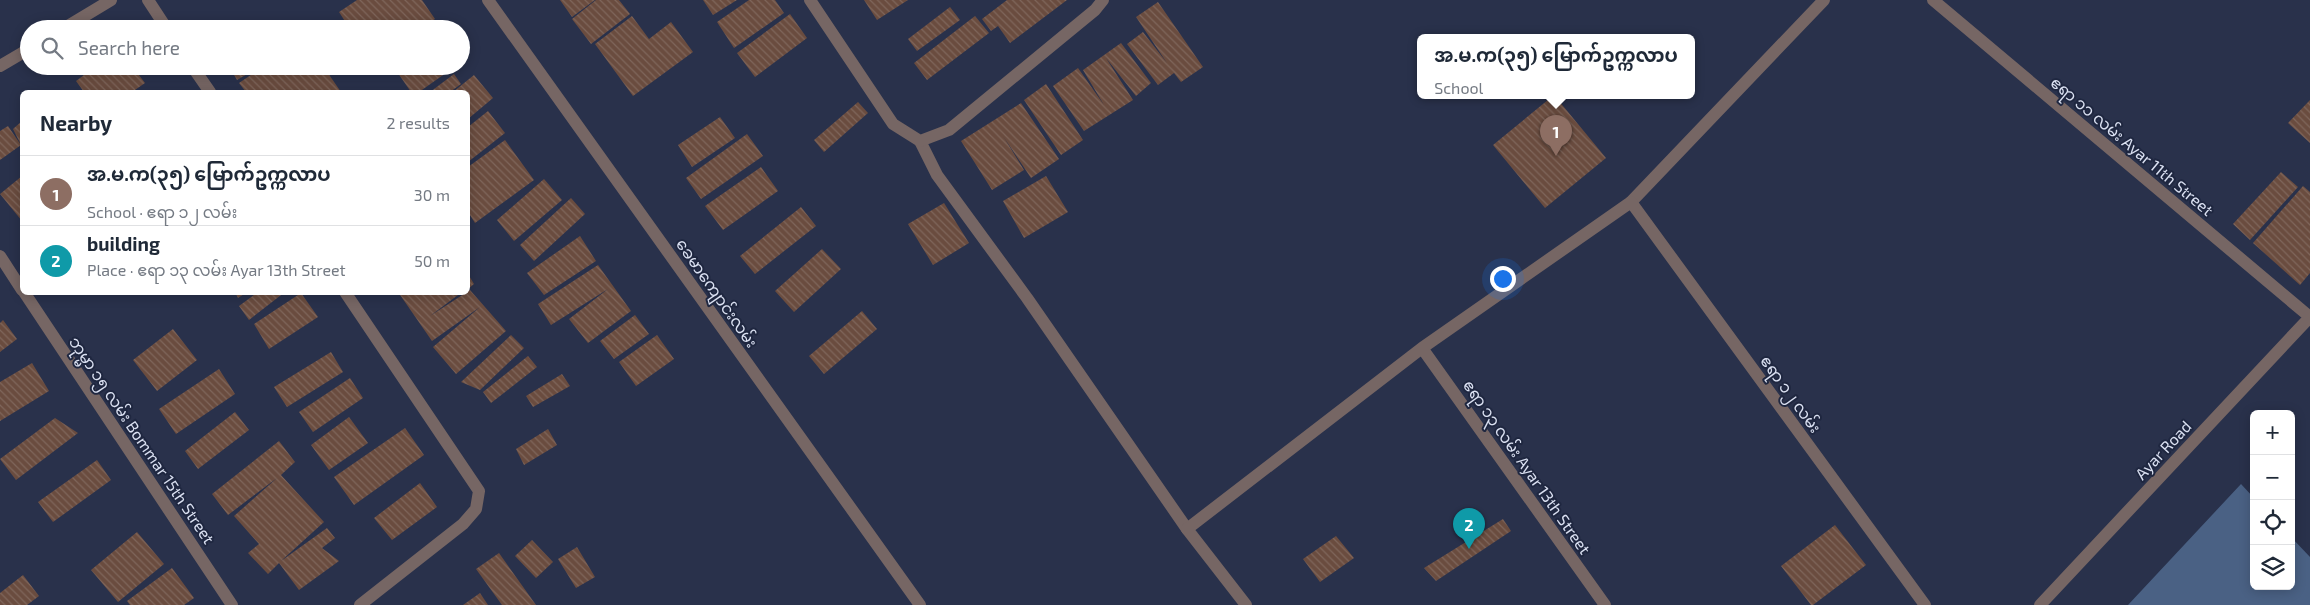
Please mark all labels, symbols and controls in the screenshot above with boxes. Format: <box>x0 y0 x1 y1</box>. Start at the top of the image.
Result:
search box <box>20 20 470 75</box>
icon: search <box>38 34 66 62</box>
popup <box>1417 34 1695 99</box>
text: Search here <box>78 36 180 59</box>
text: အ.မ.က(၃၅) မြောက်ဥက္ကလာပ <box>1434 43 1678 66</box>
street label: ဧရာ ၁၁ လမ်း Ayar 11th Street <box>2044 71 2218 223</box>
text: School <box>1434 78 1483 97</box>
text: Nearby <box>40 110 112 135</box>
text: 2 results <box>387 113 450 132</box>
pin: 1 <box>1540 115 1572 156</box>
text: အ.မ.က(၃၅) မြောက်ဥက္ကလာပ <box>87 162 330 185</box>
text: 1 <box>53 185 59 204</box>
text: 30 m <box>414 185 450 204</box>
text: School · ဧရာ ၁၂ လမ်း <box>87 202 237 221</box>
text: building <box>87 232 160 255</box>
street label: ခေမာကျောင်းလမ်း <box>669 234 763 354</box>
text: 2 <box>51 251 61 270</box>
text: 50 m <box>414 251 450 270</box>
text: Place · ဧရာ ၁၃ လမ်း Ayar 13th Street <box>87 260 346 279</box>
your location <box>1490 266 1516 292</box>
street label: ဘုမ္မာ ၁၅ လမ်း Bommar 15th Street <box>61 332 220 550</box>
street label: ဧရာ ၁၂ လမ်း <box>1753 351 1827 439</box>
street label: ဧရာ ၁၃ လမ်း Ayar 13th Street <box>1456 375 1596 560</box>
map controls <box>2250 410 2295 590</box>
button: + <box>2250 410 2295 455</box>
street label: Ayar Road <box>2131 416 2195 483</box>
button: − <box>2250 455 2295 500</box>
button: locate <box>2250 500 2295 545</box>
pin: 2 <box>1453 508 1485 549</box>
button: layers <box>2250 545 2295 590</box>

